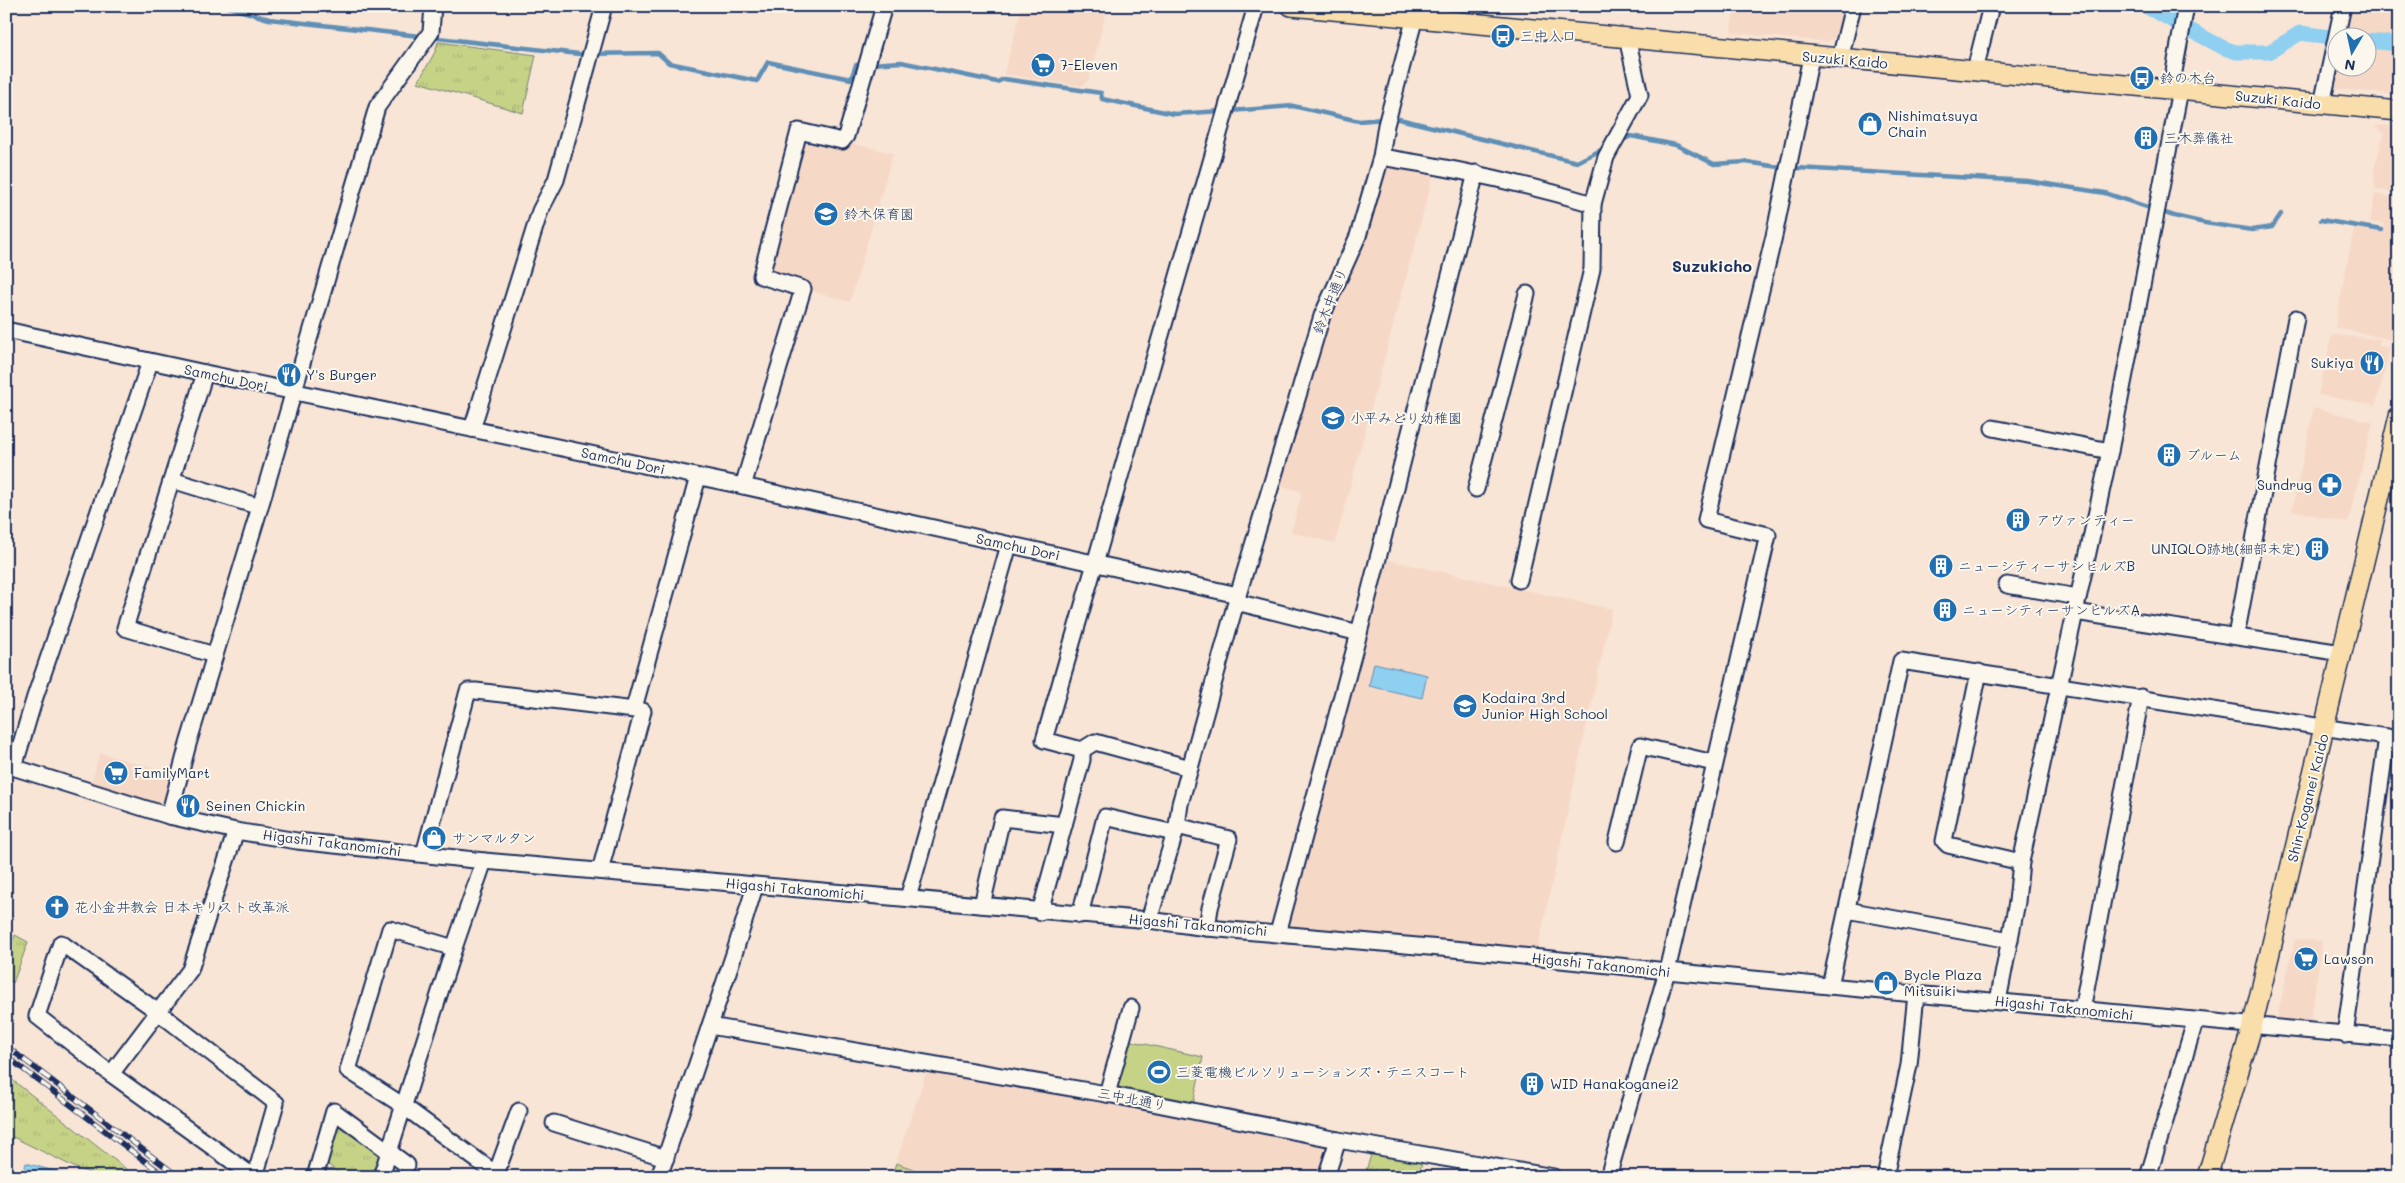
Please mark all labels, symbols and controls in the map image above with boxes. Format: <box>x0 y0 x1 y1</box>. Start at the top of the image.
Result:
bus stop icon: 三中入口 <box>1490 23 1516 49</box>
place label: 三中入口 <box>1520 26 1576 45</box>
north arrow <box>2328 28 2378 78</box>
street label: Suzuki Kaido <box>1801 46 1889 73</box>
supermarket icon: 7-Eleven <box>1030 52 1056 78</box>
place label: 7-Eleven <box>1060 55 1118 74</box>
text: N <box>2343 55 2357 76</box>
bus stop icon: 鈴の木台 <box>2129 65 2155 91</box>
place label: 鈴の木台 <box>2160 68 2216 87</box>
street label: Suzuki Kaido <box>2234 86 2322 113</box>
place label: Nishimatsuya Chain <box>1888 106 1978 141</box>
shop icon: Nishimatsuya Chain <box>1857 111 1883 137</box>
building icon: 三木葬儀社 <box>2133 125 2159 151</box>
place label: 三木葬儀社 <box>2164 128 2234 147</box>
school or university icon: 鈴木保育園 <box>813 201 839 227</box>
place label: 鈴木保育園 <box>844 204 914 223</box>
district label: Suzukicho <box>1672 255 1752 276</box>
street label: 鈴木中通り <box>1308 265 1351 337</box>
restaurant icon: Sukiya <box>2359 350 2385 376</box>
place label: Sukiya <box>2311 353 2354 372</box>
street label: Samchu Dori <box>182 359 270 396</box>
restaurant icon: Y's Burger <box>276 362 302 388</box>
place label: Y's Burger <box>306 365 377 384</box>
school or university icon: 小平みどり幼稚園 <box>1320 405 1346 431</box>
place label: 小平みどり幼稚園 <box>1350 408 1462 427</box>
street label: Samchu Dori <box>579 442 667 479</box>
building icon: ブルーム <box>2156 442 2182 468</box>
place label: ブルーム <box>2186 445 2241 464</box>
pharmacy icon: Sundrug <box>2317 472 2343 498</box>
place label: Sundrug <box>2257 475 2312 494</box>
building icon: アヴァンティー <box>2005 507 2031 533</box>
place label: アヴァンティー <box>2036 510 2135 529</box>
street label: Samchu Dori <box>974 528 1062 565</box>
building icon: UNIQLO跡地(細部未定) <box>2304 536 2330 562</box>
place label: UNIQLO跡地(細部未定) <box>2151 539 2300 558</box>
building icon: ニューシティーサンヒルズB <box>1928 553 1954 579</box>
place label: ニューシティーサンヒルズB <box>1958 556 2135 575</box>
building icon: ニューシティーサンヒルズA <box>1932 597 1958 623</box>
place label: ニューシティーサンヒルズA <box>1962 600 2140 619</box>
place label: Kodaira 3rd Junior High School <box>1482 688 1608 723</box>
school or university icon: Kodaira 3rd Junior High School <box>1452 693 1478 719</box>
street label: Shin-Koganei Kaido <box>2282 732 2333 864</box>
supermarket icon: FamilyMart <box>103 760 129 786</box>
place label: FamilyMart <box>134 763 210 782</box>
restaurant icon: Seinen Chickin <box>175 793 201 819</box>
place label: Seinen Chickin <box>206 796 305 815</box>
street label: Higashi Takanomichi <box>262 825 402 860</box>
shop icon: サンマルタン <box>421 825 447 851</box>
place label: サンマルタン <box>452 828 536 847</box>
street label: Higashi Takanomichi <box>725 873 865 904</box>
church icon: 花小金井教会 日本キリスト改革派 <box>44 894 70 920</box>
place label: 花小金井教会 日本キリスト改革派 <box>74 897 290 916</box>
street label: Higashi Takanomichi <box>1128 909 1268 940</box>
supermarket icon: Lawson <box>2293 946 2319 972</box>
street label: Higashi Takanomichi <box>1531 948 1671 981</box>
place label: Lawson <box>2324 949 2374 968</box>
place label: Bycle Plaza Mitsuiki <box>1904 965 1982 1000</box>
shop icon: Bycle Plaza Mitsuiki <box>1873 970 1899 996</box>
street label: Higashi Takanomichi <box>1994 991 2134 1024</box>
sports icon: 三菱電機ビルソリューションズ・テニスコート <box>1146 1059 1172 1085</box>
place label: 三菱電機ビルソリューションズ・テニスコート <box>1176 1062 1470 1081</box>
building icon: WID Hanakoganei2 <box>1519 1071 1545 1097</box>
place label: WID Hanakoganei2 <box>1550 1074 1679 1093</box>
street label: 三中北通り <box>1096 1083 1168 1115</box>

